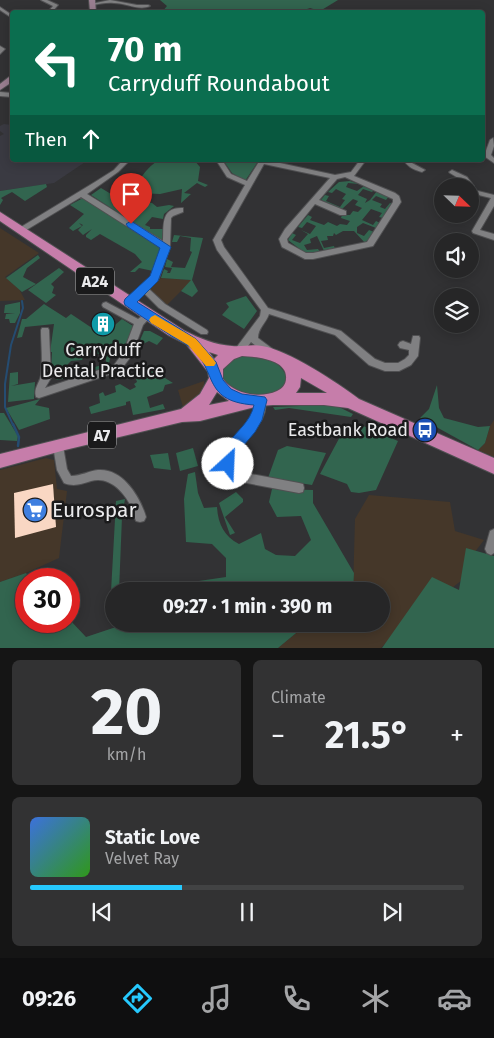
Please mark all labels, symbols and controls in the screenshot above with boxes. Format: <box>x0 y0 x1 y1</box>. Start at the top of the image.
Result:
text: 70 m <box>108 28 182 70</box>
icon: left <box>25 30 90 95</box>
text: Carryduff Roundabout <box>108 70 330 97</box>
icon: ahead <box>77 125 105 153</box>
text: Then <box>25 128 67 151</box>
pin <box>110 173 152 224</box>
north arrow <box>434 178 479 222</box>
map controls <box>434 178 479 333</box>
icon: arrive <box>117 180 145 208</box>
button: sound <box>434 233 479 278</box>
road number: A24 <box>76 268 114 294</box>
button: layers <box>434 288 479 333</box>
building icon: Carryduff Dental Practice <box>90 311 116 337</box>
place label: Carryduff Dental Practice <box>42 339 164 382</box>
bus stop icon: Eastbank Road <box>412 417 438 443</box>
place label: Eastbank Road <box>288 419 408 441</box>
road number: A7 <box>88 422 116 448</box>
position arrow <box>201 437 253 489</box>
supermarket icon: Eurospar <box>22 497 48 523</box>
place label: Eurospar <box>52 497 136 523</box>
speed limit sign: 30 <box>15 568 80 633</box>
text: 09:27 · 1 min · 390 m <box>163 595 332 618</box>
text: 20 <box>91 673 162 751</box>
text: Climate <box>271 688 326 707</box>
text: 21.5° <box>325 712 410 758</box>
text: − <box>271 719 285 752</box>
text: + <box>450 719 464 752</box>
text: km/h <box>107 745 146 764</box>
text: Static Love <box>105 826 200 849</box>
text: Velvet Ray <box>105 849 179 868</box>
icon: previous <box>88 898 116 926</box>
icon: pause <box>233 898 261 926</box>
icon: next <box>378 898 406 926</box>
icon: directions <box>120 981 155 1016</box>
icon: music <box>199 981 234 1016</box>
icon: phone <box>279 981 314 1016</box>
icon: climate <box>358 981 393 1016</box>
icon: car <box>437 981 472 1016</box>
text: 09:26 <box>22 985 76 1012</box>

